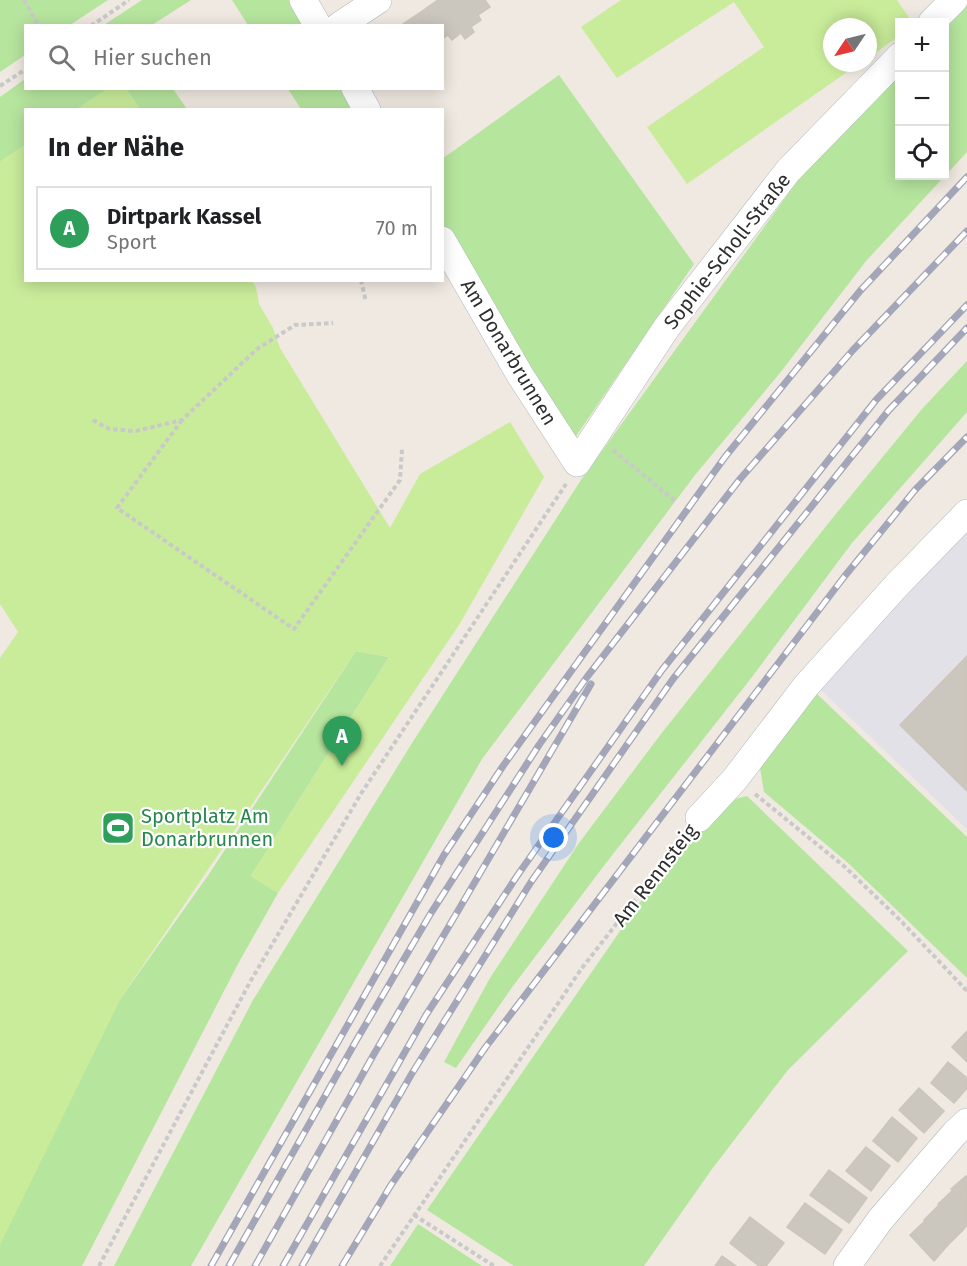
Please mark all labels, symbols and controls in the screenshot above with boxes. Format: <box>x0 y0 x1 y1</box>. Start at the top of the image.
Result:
north arrow <box>823 18 877 72</box>
map controls <box>895 18 949 180</box>
button: + <box>895 18 949 72</box>
search box <box>24 24 444 90</box>
icon: search <box>45 41 78 74</box>
text: Hier suchen <box>93 44 212 71</box>
button: − <box>895 72 949 126</box>
button: locate <box>895 126 949 180</box>
text: In der Nähe <box>48 132 184 163</box>
street label: Sophie-Scholl-Straße <box>659 168 795 334</box>
text: Dirtpark Kassel <box>107 203 261 230</box>
text: A <box>64 216 75 240</box>
text: 70 m <box>376 216 418 240</box>
text: Sport <box>107 230 156 254</box>
street label: Am Donarbrunnen <box>456 275 562 429</box>
pin: A <box>322 716 362 766</box>
place label: Sportplatz Am Donarbrunnen <box>141 804 273 851</box>
sports icon: Sportplatz Am Donarbrunnen <box>100 810 136 846</box>
street label: Am Rennsteig <box>608 819 703 931</box>
your location <box>539 823 568 852</box>

